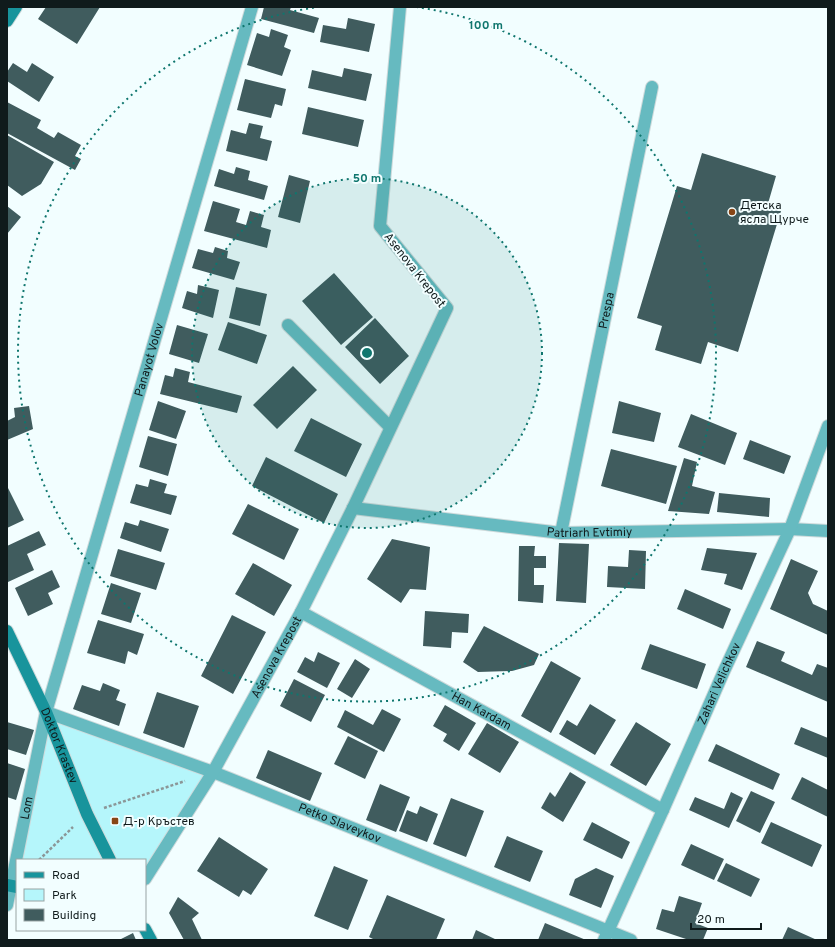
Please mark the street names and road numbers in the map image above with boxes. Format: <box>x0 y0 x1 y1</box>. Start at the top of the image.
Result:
street label: Asenova Krepost <box>380 230 449 311</box>
street label: Prespa <box>596 291 619 331</box>
street label: Panayot Volov <box>132 321 168 399</box>
street label: Patriarh Evtimiy <box>546 524 632 542</box>
street label: Asenova Krepost <box>248 614 306 701</box>
street label: Zahari Velichkov <box>694 640 745 728</box>
street label: Han Kardam <box>448 689 514 735</box>
street label: Doktor Krastev <box>36 705 81 786</box>
street label: Lom <box>17 795 38 821</box>
street label: Petko Slaveykov <box>296 800 383 848</box>

